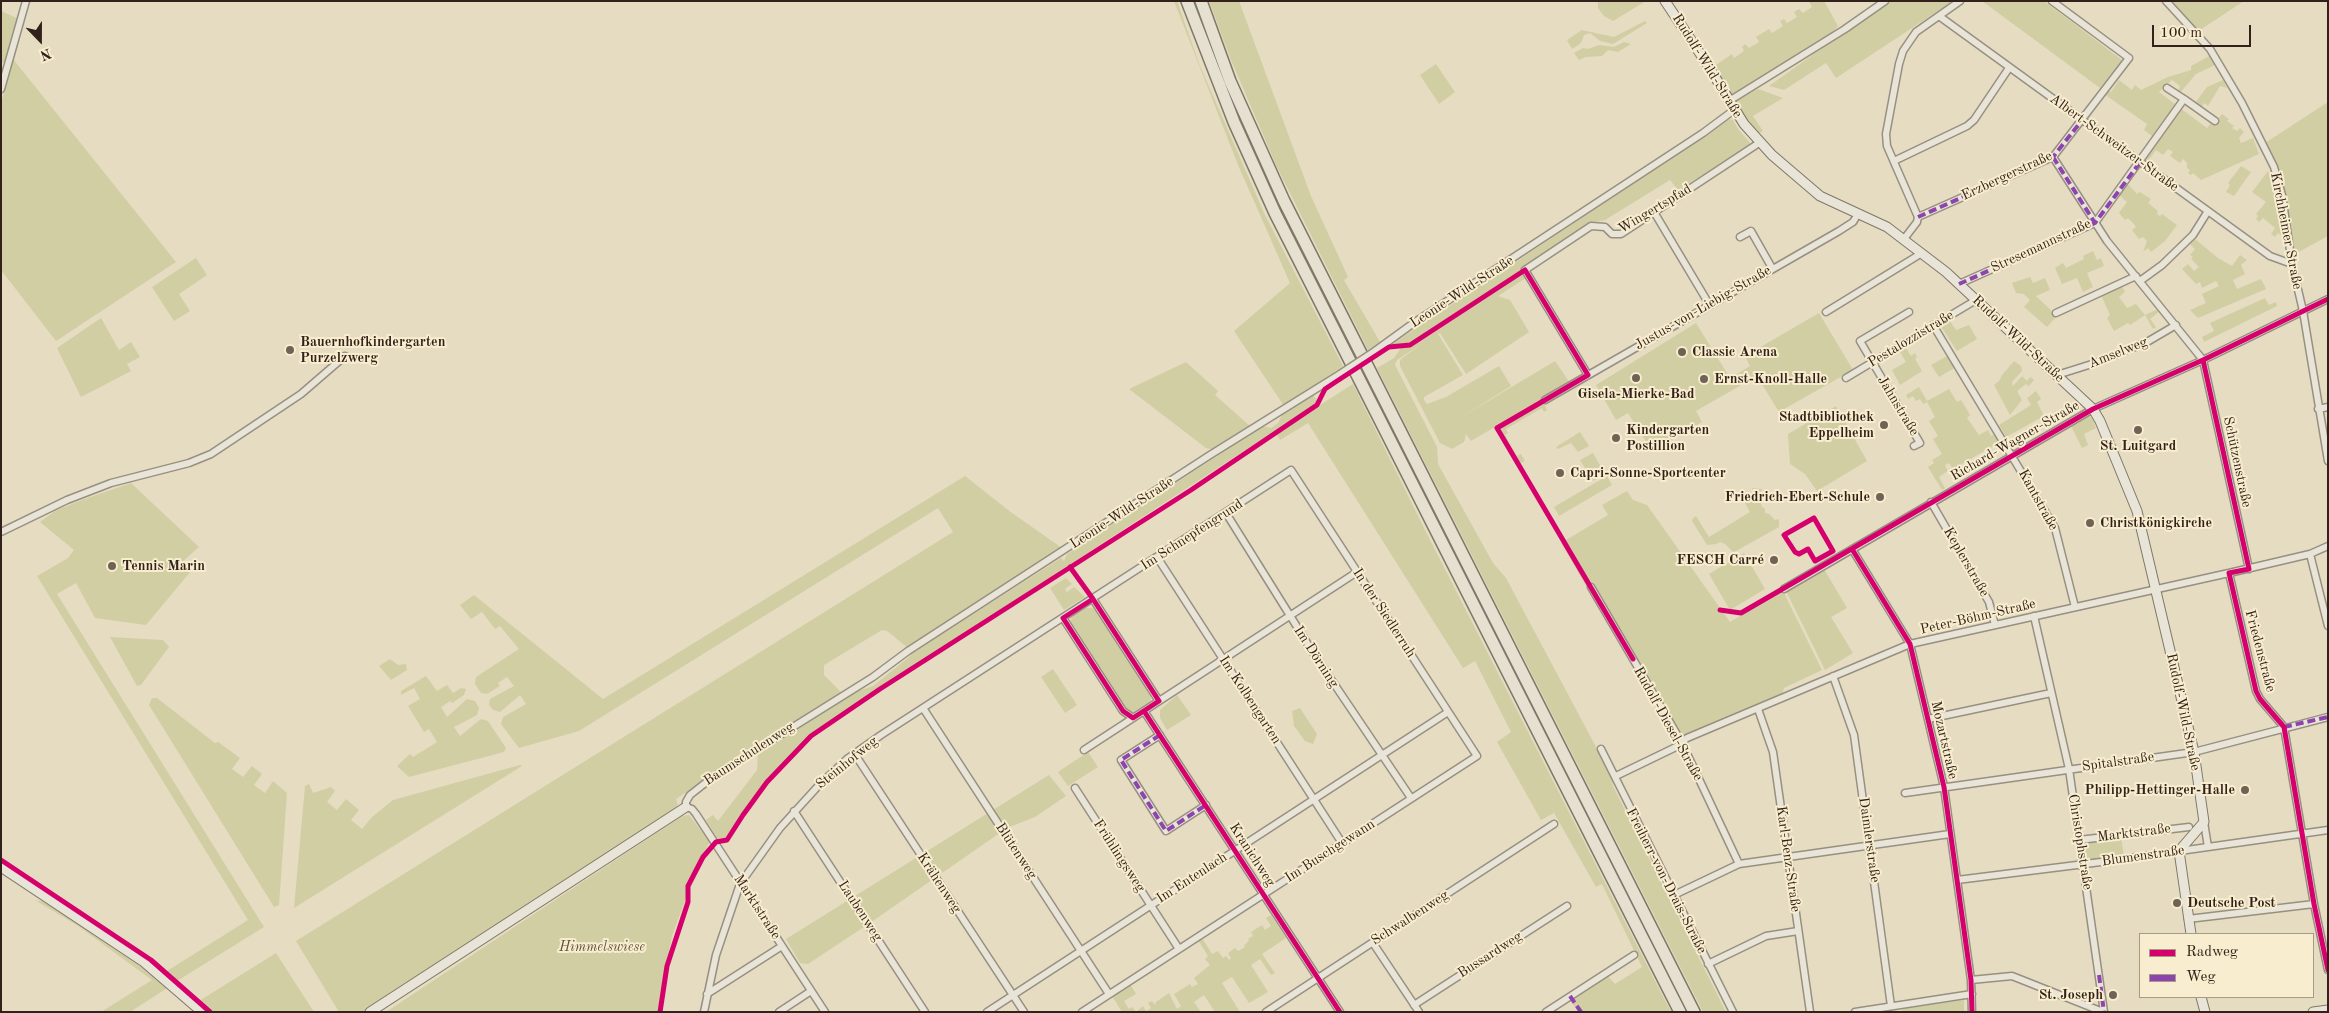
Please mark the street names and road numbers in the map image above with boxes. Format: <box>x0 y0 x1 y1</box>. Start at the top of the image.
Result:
street label: Rudolf-Wild-Straße <box>1668 11 1746 121</box>
street label: Albert-Schweitzer-Straße <box>2046 91 2182 195</box>
street label: Erzbergerstraße <box>1959 148 2055 204</box>
street label: Kirchheimer Straße <box>2266 171 2306 291</box>
street label: Wingertspfad <box>1615 181 1695 237</box>
street label: Stresemannstraße <box>1988 215 2094 277</box>
street label: Leonie-Wild-Straße <box>1407 252 1517 332</box>
street label: Justus-von-Liebig-Straße <box>1632 262 1774 354</box>
street label: Rudolf-Wild-Straße <box>1968 292 2068 386</box>
street label: Pestalozzistraße <box>1865 307 1957 371</box>
street label: Amselweg <box>2086 334 2150 372</box>
street label: Jahnstraße <box>1874 373 1922 439</box>
street label: Richard-Wagner-Straße <box>1948 397 2082 485</box>
street label: Schützenstraße <box>2219 415 2255 509</box>
street label: Kantstraße <box>2014 466 2062 534</box>
street label: Leonie-Wild-Straße <box>1067 473 1177 553</box>
street label: Im Schnepfengrund <box>1138 496 1246 574</box>
street label: Keplerstraße <box>1939 524 1993 600</box>
street label: In der Siedlerruh <box>1349 565 1419 661</box>
street label: Peter-Böhm-Straße <box>1919 596 2037 638</box>
street label: Friedenstraße <box>2241 608 2279 694</box>
street label: Im Dörning <box>1290 623 1342 691</box>
street label: Rudolf-Wild-Straße <box>2162 652 2204 772</box>
street label: Im Kolbengarten <box>1215 653 1285 747</box>
street label: Rudolf-Diesel-Straße <box>1630 664 1706 784</box>
street label: Mozartstraße <box>1927 699 1961 781</box>
street label: Baumschulenweg <box>701 719 797 789</box>
street label: Steinhofweg <box>813 733 881 793</box>
street label: Spitalstraße <box>2081 749 2155 775</box>
street label: Christophstraße <box>2064 793 2096 891</box>
street label: Daimlerstraße <box>1855 796 1883 884</box>
street label: Freiherr-von-Drais-Straße <box>1622 805 1710 957</box>
street label: Karl-Benz-Straße <box>1772 805 1804 913</box>
street label: Im Buschgewann <box>1282 816 1378 886</box>
street label: Frühlingsweg <box>1089 817 1149 895</box>
street label: Blütenweg <box>992 820 1040 882</box>
street label: Kranichweg <box>1225 820 1279 890</box>
street label: Marktstraße <box>2096 820 2172 846</box>
street label: Blumenstraße <box>2101 842 2185 870</box>
street label: Krähenweg <box>913 849 965 917</box>
street label: Im Entenlach <box>1153 849 1231 907</box>
street label: Marktstraße <box>730 871 784 943</box>
street label: Laubenweg <box>834 877 886 945</box>
street label: Schwalbenweg <box>1368 887 1452 949</box>
street label: Bussardweg <box>1455 928 1525 982</box>

